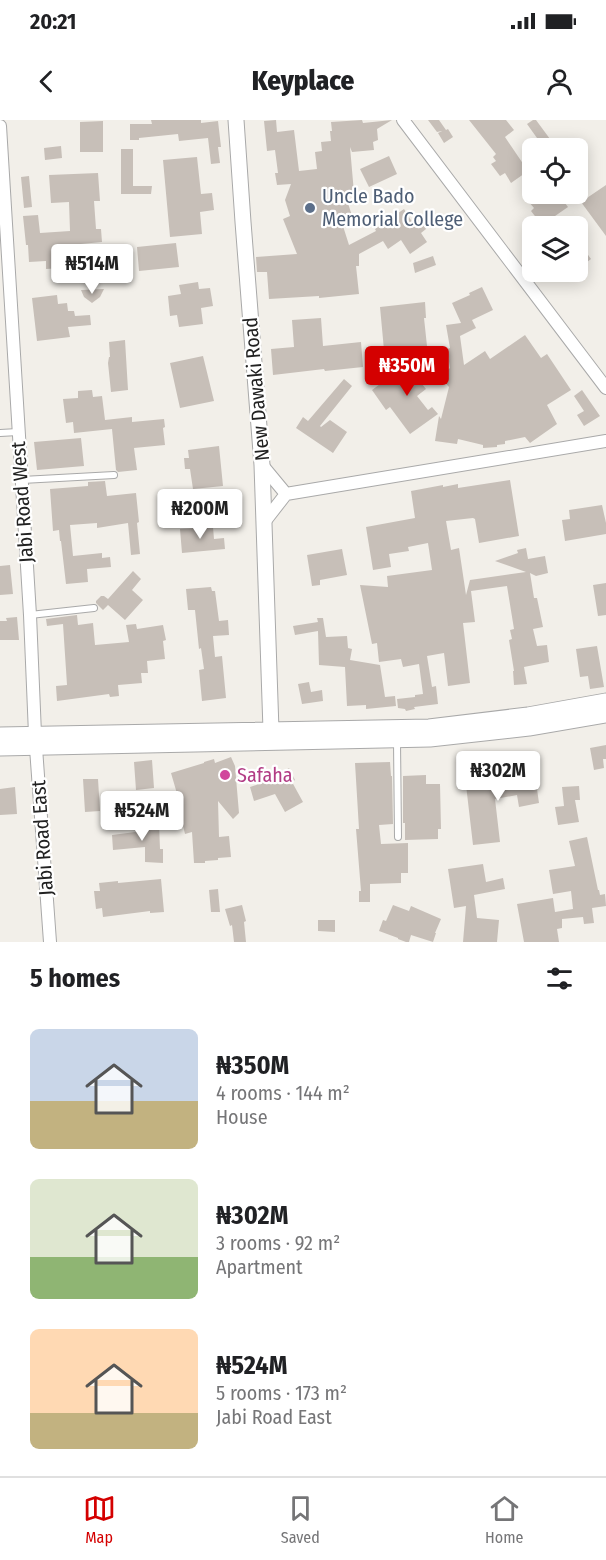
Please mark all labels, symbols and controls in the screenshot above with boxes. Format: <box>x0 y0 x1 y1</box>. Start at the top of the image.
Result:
text: 20:21 <box>30 8 76 35</box>
icon: back <box>30 65 63 98</box>
text: Keyplace <box>252 65 354 97</box>
icon: person <box>543 65 576 98</box>
map controls <box>522 138 588 282</box>
button: locate <box>522 138 588 204</box>
place label: Uncle Bado Memorial College <box>322 184 463 231</box>
marker: Uncle Bado Memorial College <box>303 201 317 215</box>
button: layers <box>522 216 588 282</box>
pin: ₦514M <box>50 244 134 295</box>
text: ₦514M <box>65 251 119 275</box>
street label: New Dawaki Road <box>238 316 274 462</box>
pin: ₦350M <box>365 346 449 397</box>
text: ₦350M <box>379 353 435 377</box>
street label: Jabi Road West <box>6 440 38 563</box>
pin: ₦200M <box>158 489 242 540</box>
text: ₦200M <box>171 496 229 520</box>
pin: ₦302M <box>456 751 540 802</box>
text: ₦302M <box>470 758 526 782</box>
place label: Safaha <box>237 763 293 787</box>
marker: Safaha <box>218 768 232 782</box>
street label: Jabi Road East <box>26 779 58 897</box>
pin: ₦524M <box>100 791 184 842</box>
text: ₦524M <box>115 798 169 822</box>
icon: filters <box>543 962 576 995</box>
text: 5 homes <box>30 963 120 994</box>
text: ₦350M <box>216 1050 289 1081</box>
icon: home <box>78 1053 150 1125</box>
text: 4 rooms · 144 m² <box>216 1081 350 1105</box>
text: House <box>216 1105 268 1129</box>
text: ₦302M <box>216 1200 288 1231</box>
icon: home <box>78 1203 150 1275</box>
text: 3 rooms · 92 m² <box>216 1231 340 1255</box>
text: Apartment <box>216 1255 303 1279</box>
text: ₦524M <box>216 1350 287 1381</box>
icon: home <box>78 1353 150 1425</box>
text: 5 rooms · 173 m² <box>216 1381 347 1405</box>
text: Jabi Road East <box>216 1405 332 1429</box>
tab: Map <box>83 1492 116 1547</box>
tab: Saved <box>281 1492 320 1547</box>
tab: Home <box>485 1492 523 1547</box>

